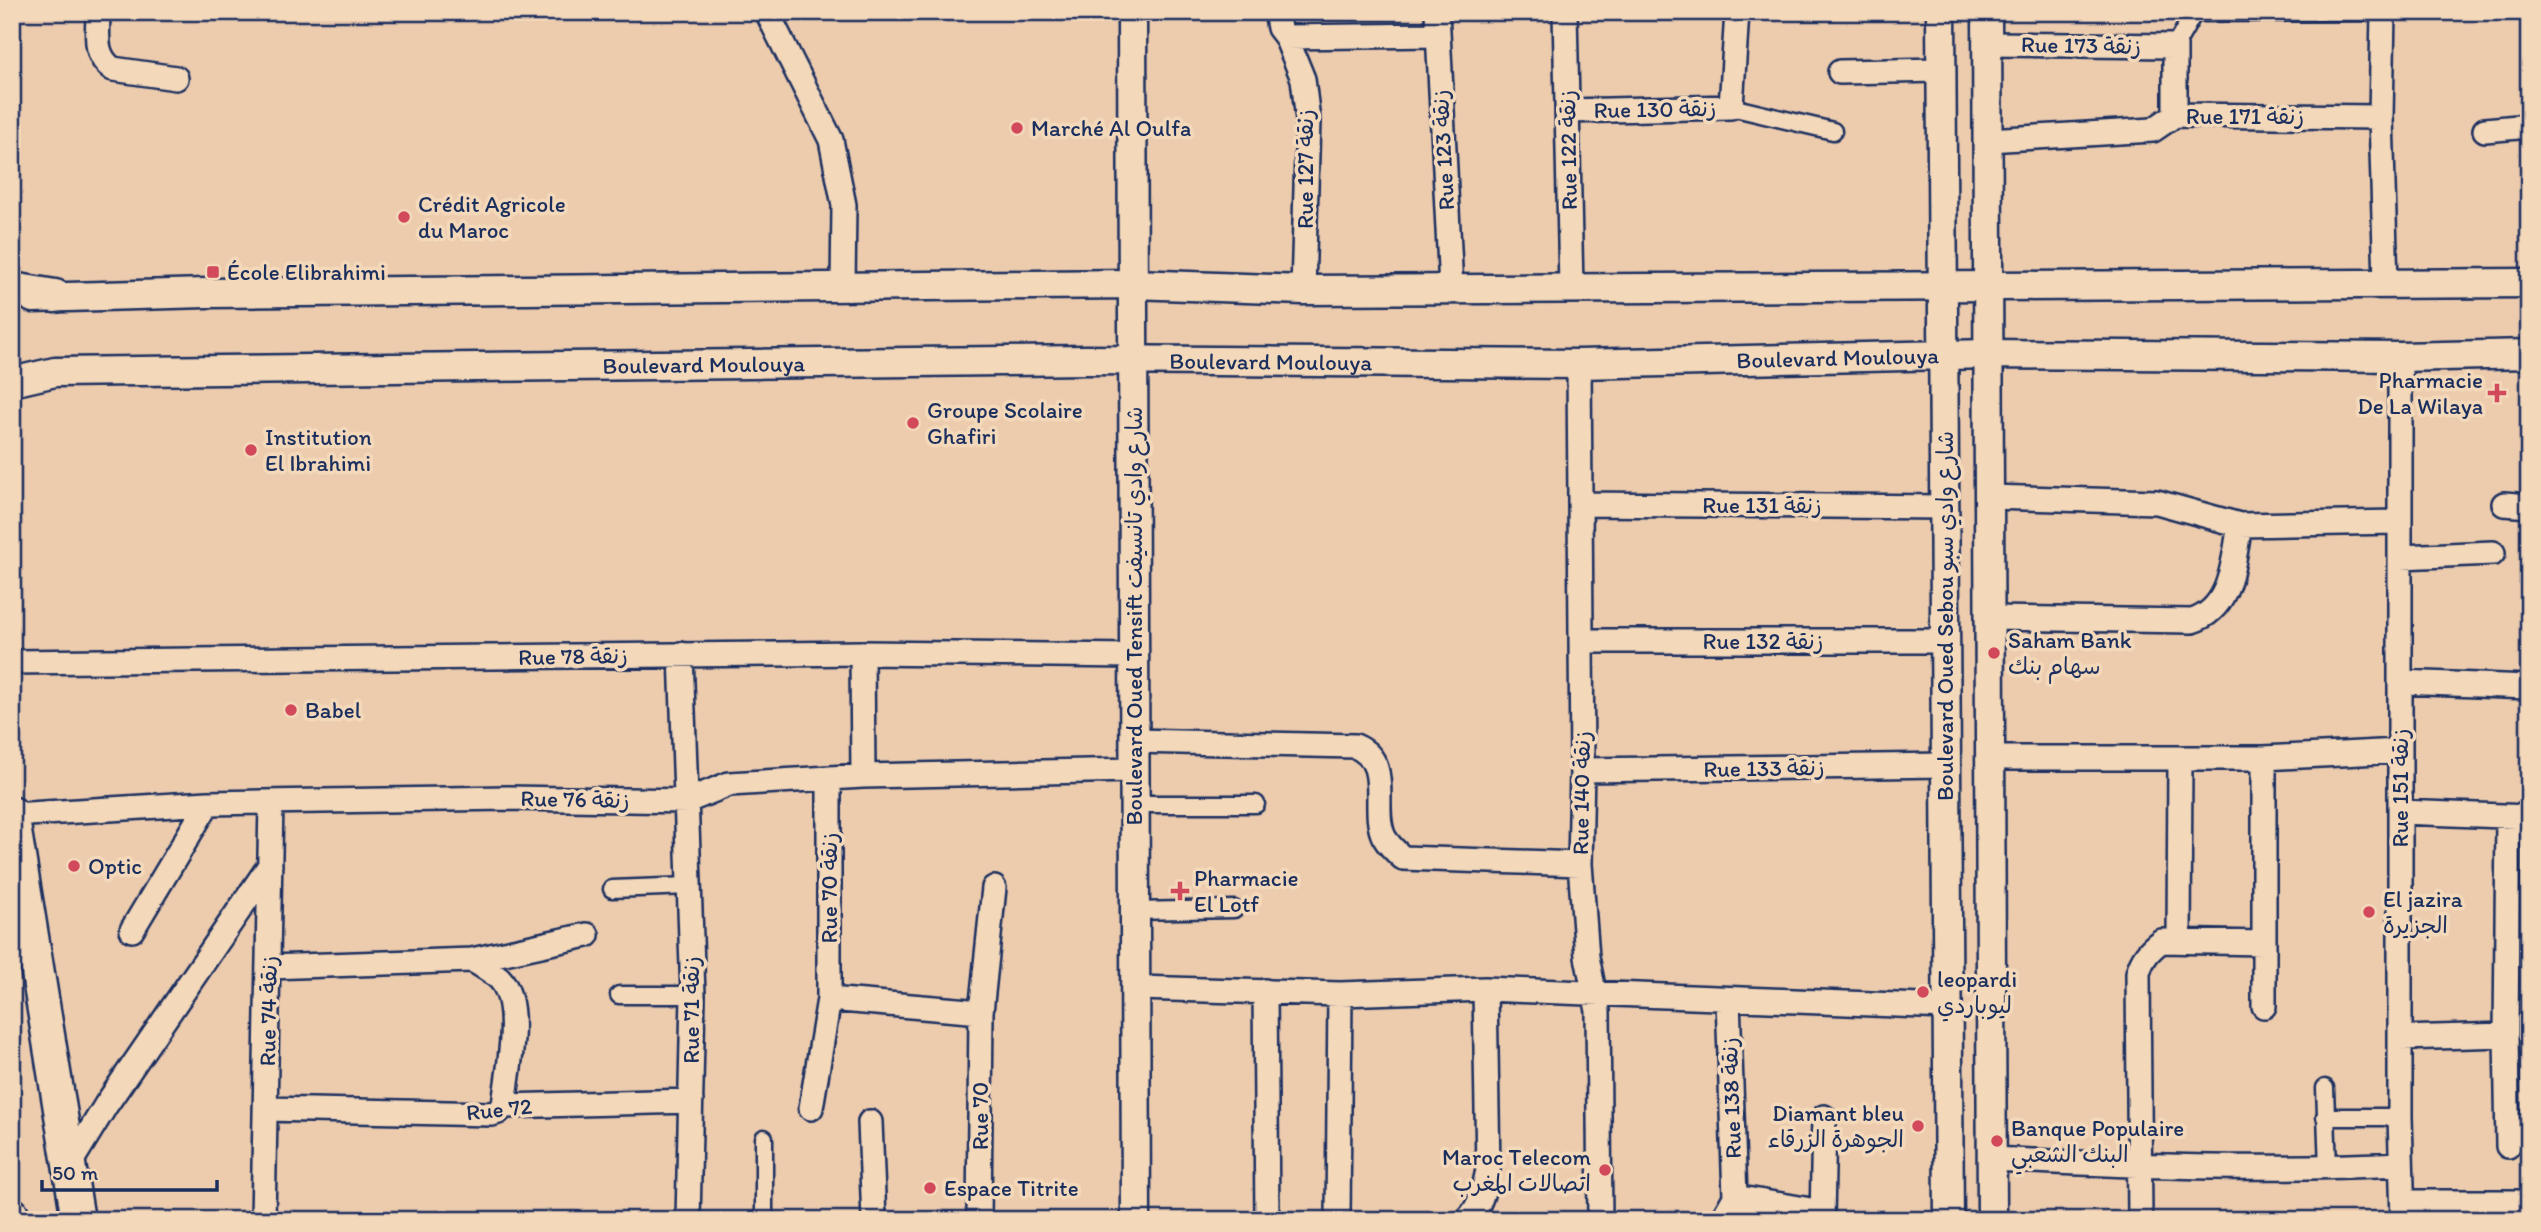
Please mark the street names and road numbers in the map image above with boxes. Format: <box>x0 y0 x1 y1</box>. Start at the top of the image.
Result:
street label: Rue 173 زنقة <box>2021 30 2141 60</box>
street label: Rue 123 زنقة <box>1426 89 1460 211</box>
street label: Rue 122 زنقة <box>1553 90 1583 210</box>
street label: Rue 130 زنقة <box>1593 94 1717 124</box>
street label: Rue 171 زنقة <box>2186 102 2304 130</box>
street label: Rue 127 زنقة <box>1291 109 1319 229</box>
street label: Boulevard Moulouya <box>1736 341 1939 374</box>
street label: Boulevard Moulouya <box>1169 347 1372 376</box>
street label: Boulevard Moulouya <box>602 349 805 380</box>
street label: Boulevard Oued Tensift شارع وادي تانسيفت <box>1120 406 1151 826</box>
street label: Boulevard Oued Sebou شارع وادي سبو <box>1931 431 1962 801</box>
street label: Rue 131 زنقة <box>1702 491 1822 519</box>
street label: Rue 132 زنقة <box>1703 627 1823 655</box>
street label: Rue 78 زنقة <box>518 641 628 671</box>
street label: Rue 151 زنقة <box>2386 728 2414 848</box>
street label: Rue 140 زنقة <box>1566 731 1596 855</box>
street label: Rue 133 زنقة <box>1703 753 1825 783</box>
street label: Rue 76 زنقة <box>520 784 630 814</box>
street label: Rue 70 زنقة <box>815 832 843 944</box>
street label: Rue 74 زنقة <box>253 955 283 1067</box>
street label: Rue 71 زنقة <box>677 956 705 1064</box>
street label: Rue 138 زنقة <box>1715 1037 1747 1159</box>
street label: Rue 70 <box>966 1082 994 1150</box>
street label: Rue 72 <box>465 1092 533 1126</box>

